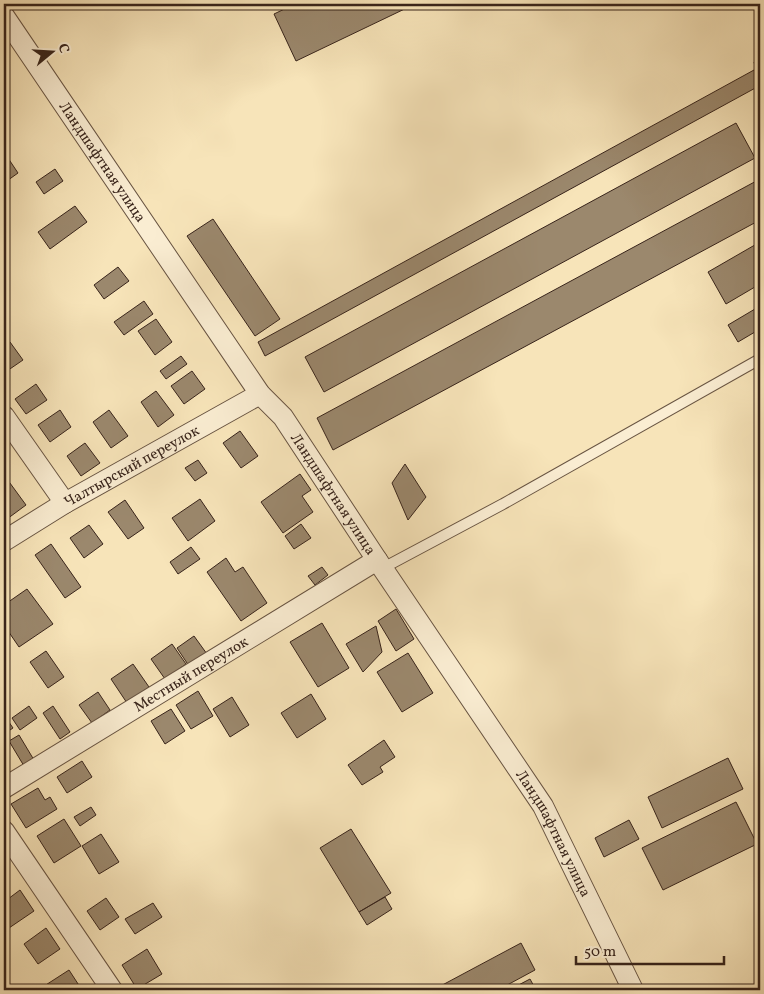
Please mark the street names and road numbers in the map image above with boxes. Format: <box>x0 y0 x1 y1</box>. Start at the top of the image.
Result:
street label: Ландшафтная улица <box>53 98 150 227</box>
street label: Чалтырский переулок <box>61 421 204 513</box>
street label: Ландшафтная улица <box>284 430 380 560</box>
street label: Местный переулок <box>131 632 253 718</box>
street label: Ландшафтная улица <box>510 766 595 901</box>

